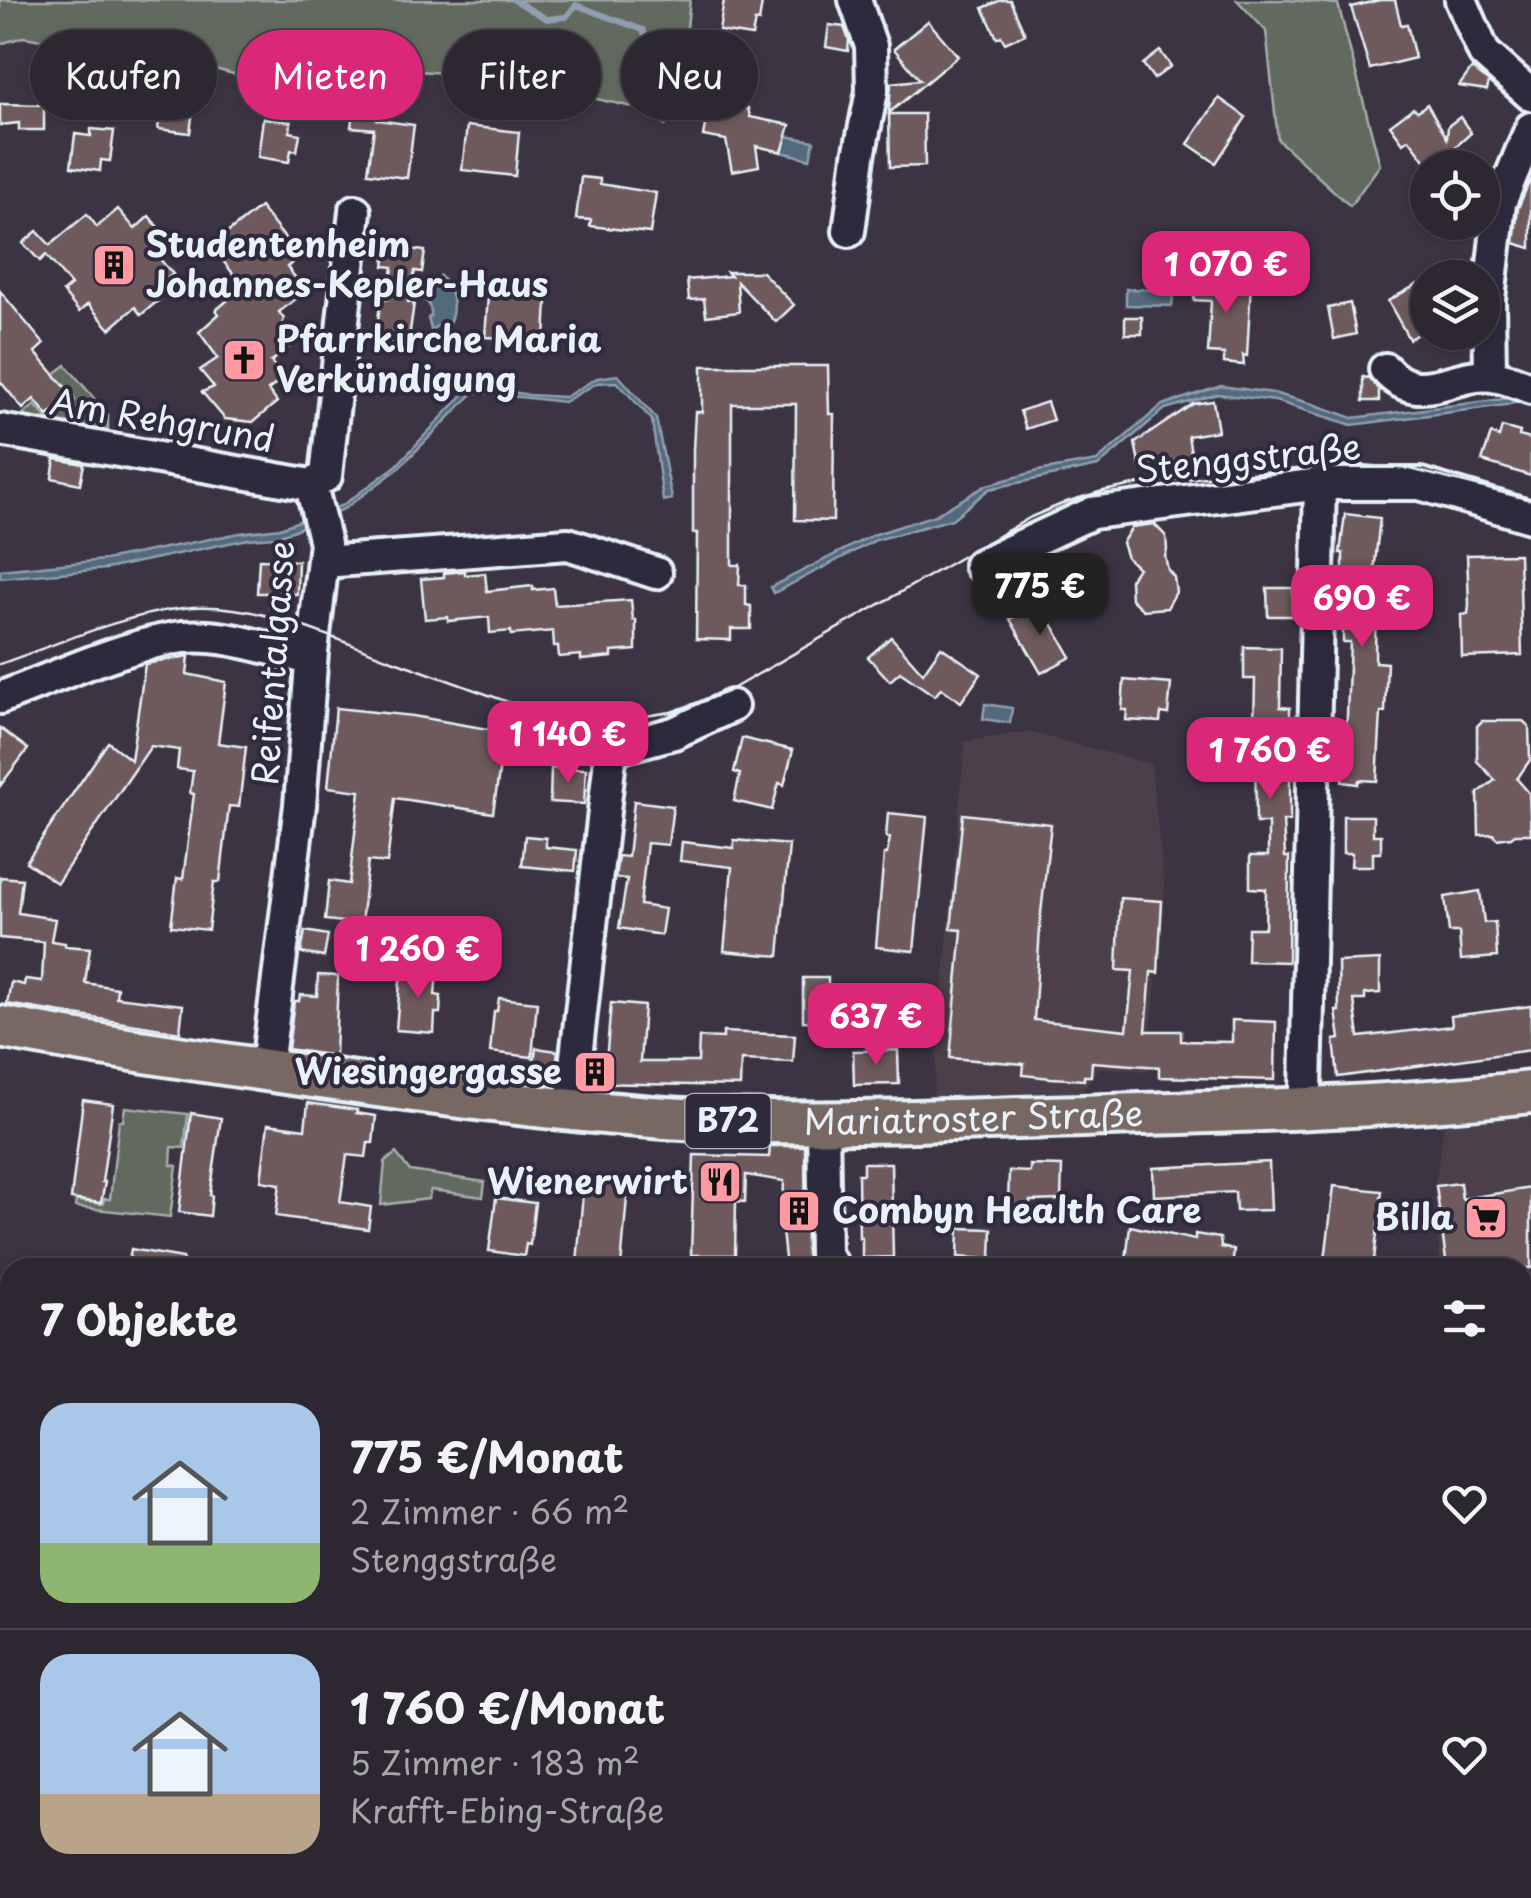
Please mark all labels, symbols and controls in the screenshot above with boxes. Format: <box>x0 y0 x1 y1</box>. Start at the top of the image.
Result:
chip: Kaufen <box>30 30 217 120</box>
chip: Mieten <box>237 30 423 120</box>
chip: Filter <box>443 30 601 120</box>
chip: Neu <box>621 30 758 120</box>
map controls <box>1410 150 1500 350</box>
button: locate <box>1410 150 1500 240</box>
place label: Studentenheim Johannes-Kepler-Haus <box>146 216 549 309</box>
pin: 1 070 € <box>1134 231 1318 316</box>
text: 1 070 € <box>1164 239 1288 287</box>
building icon: Studentenheim Johannes-Kepler-Haus <box>91 242 137 288</box>
button: layers <box>1410 260 1500 350</box>
place label: Pfarrkirche Maria Verkündigung <box>276 311 602 404</box>
church icon: Pfarrkirche Maria Verkündigung <box>221 337 267 383</box>
street label: Am Rehgrund <box>46 373 279 464</box>
street label: Stenggstraße <box>1132 418 1363 495</box>
street label: Reifentalgasse <box>237 539 306 787</box>
pin: 775 € <box>970 553 1110 638</box>
text: 775 € <box>994 561 1086 609</box>
pin: 690 € <box>1292 565 1432 650</box>
text: 690 € <box>1313 573 1411 621</box>
pin: 1 140 € <box>476 701 660 786</box>
text: 1 140 € <box>509 709 627 757</box>
pin: 1 760 € <box>1178 717 1362 802</box>
text: 1 760 € <box>1209 725 1331 773</box>
pin: 1 260 € <box>326 916 510 1001</box>
text: 1 260 € <box>356 924 480 972</box>
pin: 637 € <box>806 983 946 1068</box>
text: 637 € <box>830 991 923 1039</box>
place label: Wiesingergasse <box>295 1043 562 1096</box>
building icon: Wiesingergasse <box>572 1049 618 1095</box>
street label: Mariatroster Straße <box>804 1085 1144 1146</box>
road number: B72 <box>686 1094 770 1148</box>
place label: Wienerwirt <box>487 1153 688 1206</box>
restaurant icon: Wienerwirt <box>697 1159 743 1205</box>
place label: Combyn Health Care <box>832 1182 1201 1235</box>
building icon: Combyn Health Care <box>776 1188 822 1234</box>
place label: Billa <box>1375 1189 1454 1242</box>
supermarket icon: Billa <box>1463 1195 1509 1241</box>
text: 7 Objekte <box>40 1287 238 1350</box>
icon: filters <box>1437 1291 1492 1346</box>
text: 775 €/Monat <box>350 1424 624 1487</box>
icon: home <box>120 1443 240 1563</box>
icon: heart <box>1437 1476 1492 1531</box>
text: 2 Zimmer · 66 m² <box>350 1487 629 1535</box>
text: Stenggstraße <box>350 1535 557 1583</box>
text: 1 760 €/Monat <box>350 1675 665 1738</box>
icon: home <box>120 1694 240 1814</box>
icon: heart <box>1437 1727 1492 1782</box>
text: 5 Zimmer · 183 m² <box>350 1738 640 1786</box>
text: Krafft-Ebing-Straße <box>350 1786 664 1834</box>

